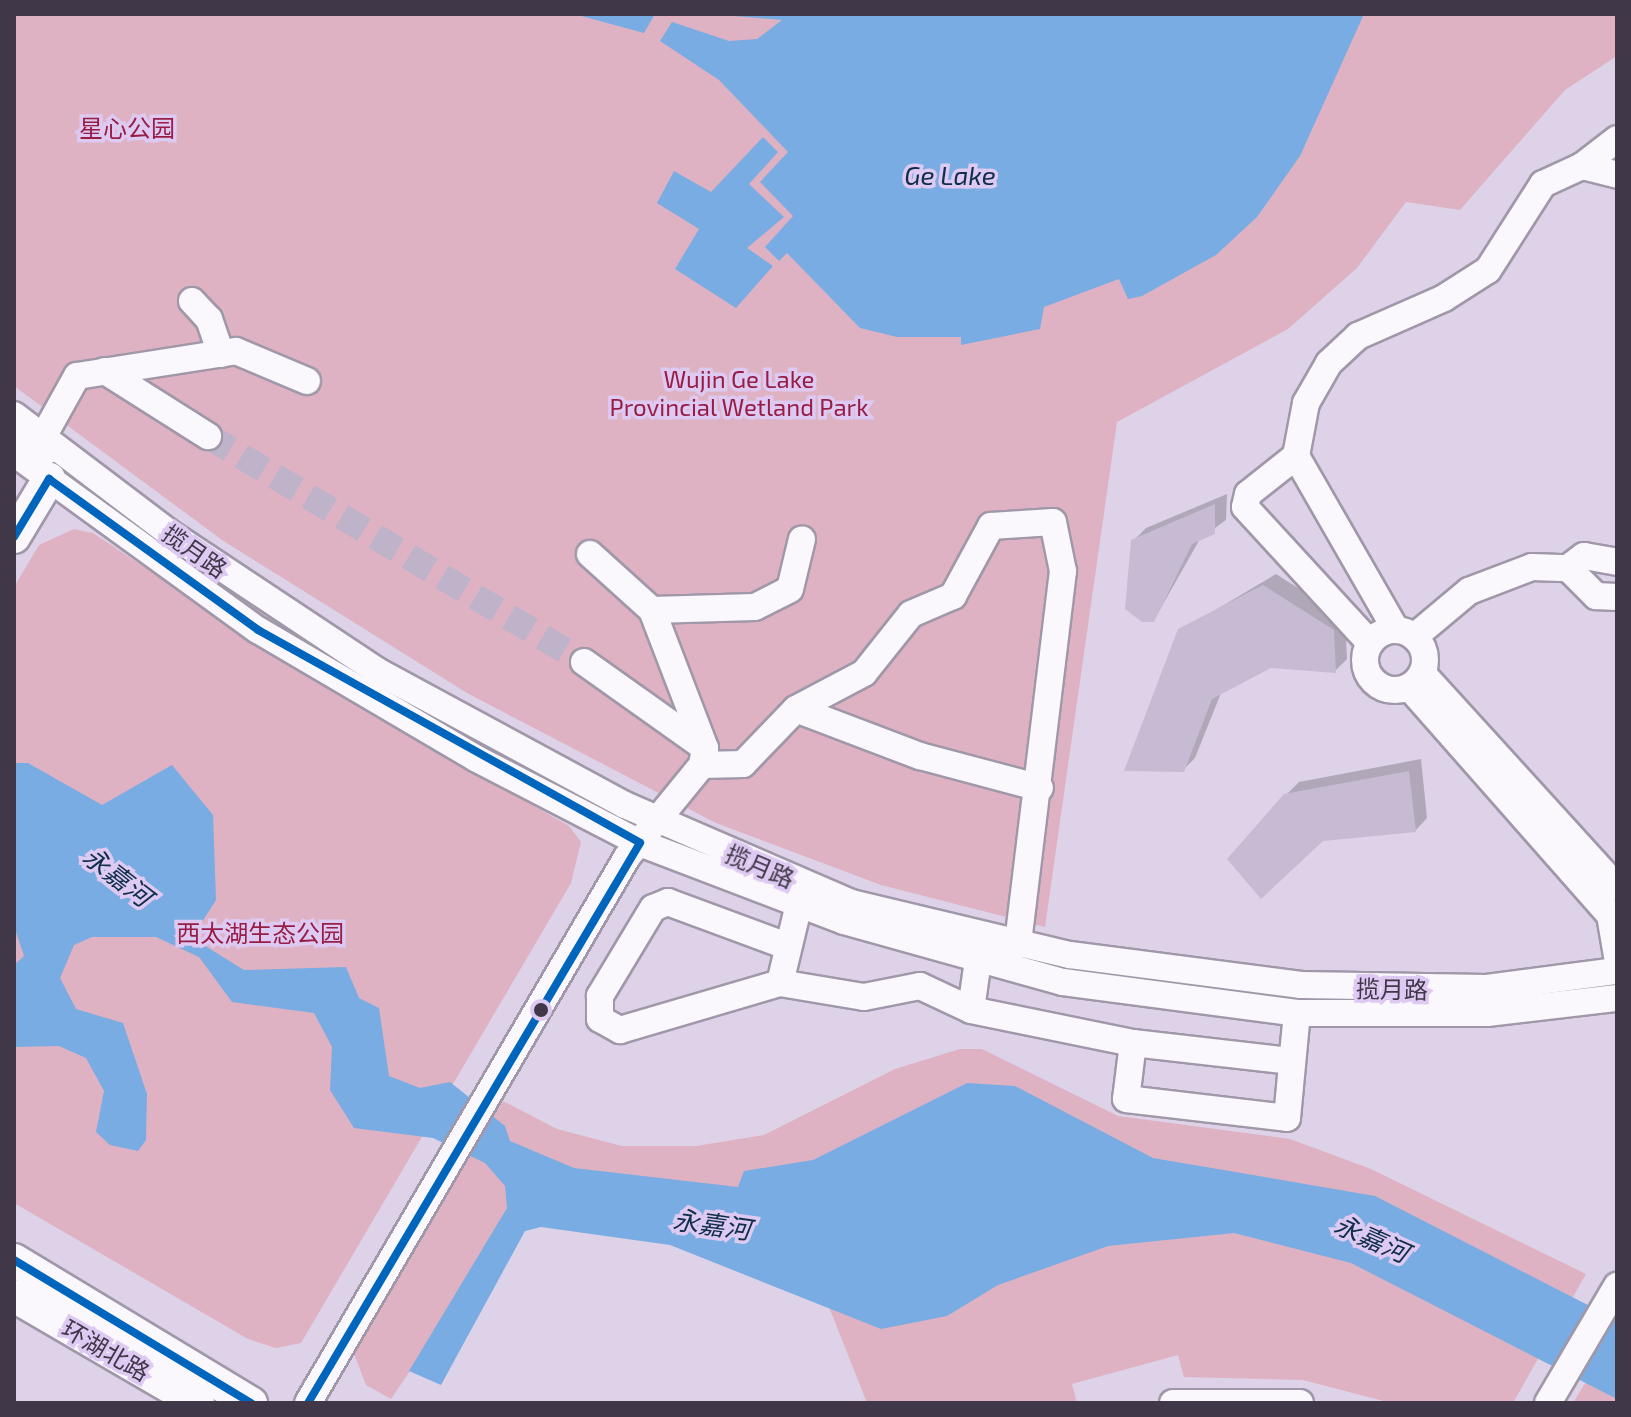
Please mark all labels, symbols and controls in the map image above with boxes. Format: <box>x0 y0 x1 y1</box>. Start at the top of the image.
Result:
park label: 星心公园 <box>79 114 175 142</box>
water label: Ge Lake <box>904 159 996 191</box>
park label: Wujin Ge Lake Provincial Wetland Park <box>609 365 869 421</box>
street label: 揽月路 <box>157 519 233 583</box>
street label: 揽月路 <box>721 839 799 893</box>
water label: 永嘉河 <box>78 840 158 912</box>
park label: 西太湖生态公园 <box>176 919 344 947</box>
street label: 揽月路 <box>1356 974 1428 1004</box>
unlabelled marker <box>533 1002 549 1018</box>
water label: 永嘉河 <box>671 1203 753 1245</box>
water label: 永嘉河 <box>1330 1208 1414 1268</box>
street label: 环湖北路 <box>57 1314 155 1386</box>

